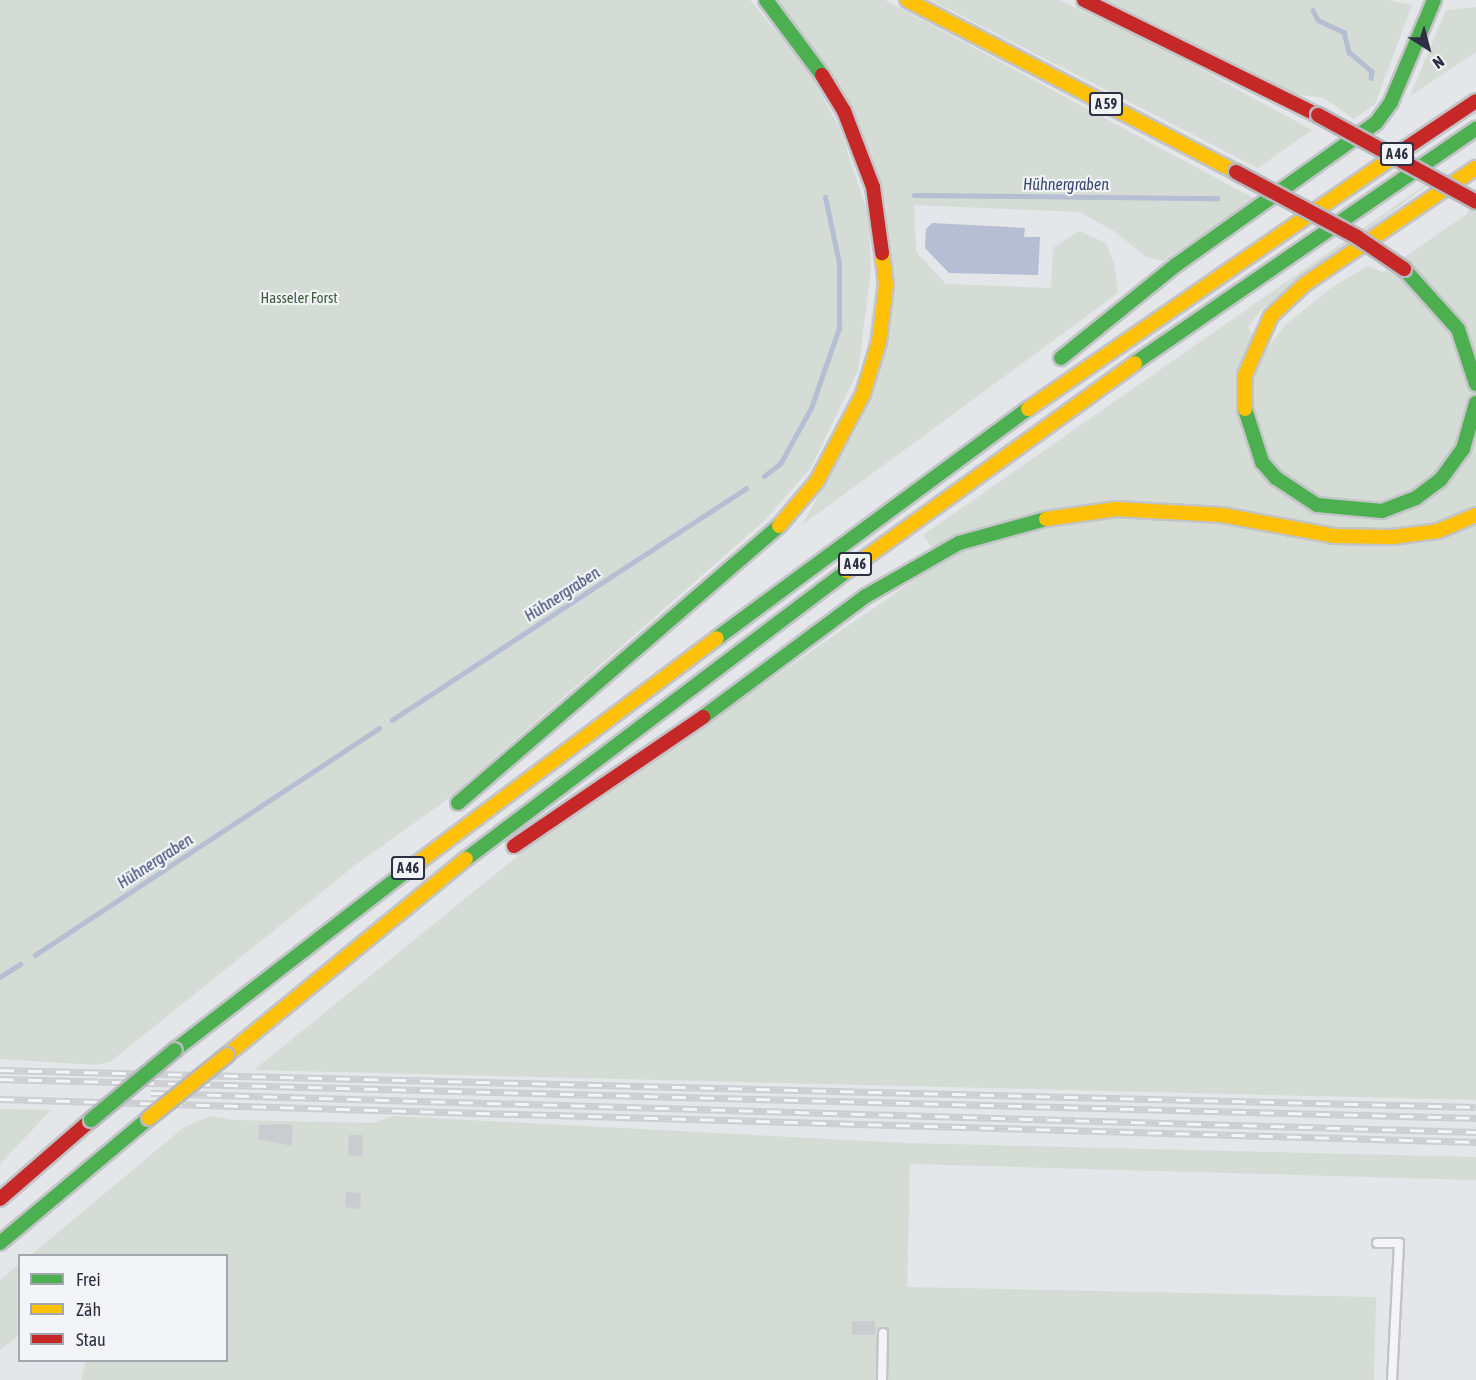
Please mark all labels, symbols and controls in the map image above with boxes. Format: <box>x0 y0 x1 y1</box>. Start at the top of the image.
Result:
north arrow <box>1398 18 1458 78</box>
text: N <box>1429 52 1448 73</box>
road number: A 59 <box>1088 93 1124 115</box>
road number: A 46 <box>1379 143 1415 165</box>
water label: Hühnergraben <box>1023 174 1109 194</box>
park label: Hasseler Forst <box>260 289 338 307</box>
road number: A 46 <box>837 553 873 575</box>
water label: Hühnergraben <box>521 563 603 625</box>
water label: Hühnergraben <box>114 830 196 892</box>
road number: A 46 <box>390 857 426 879</box>
legend <box>18 1254 228 1362</box>
text: Frei <box>76 1269 101 1290</box>
text: Zäh <box>76 1299 101 1320</box>
text: Stau <box>76 1329 106 1350</box>

